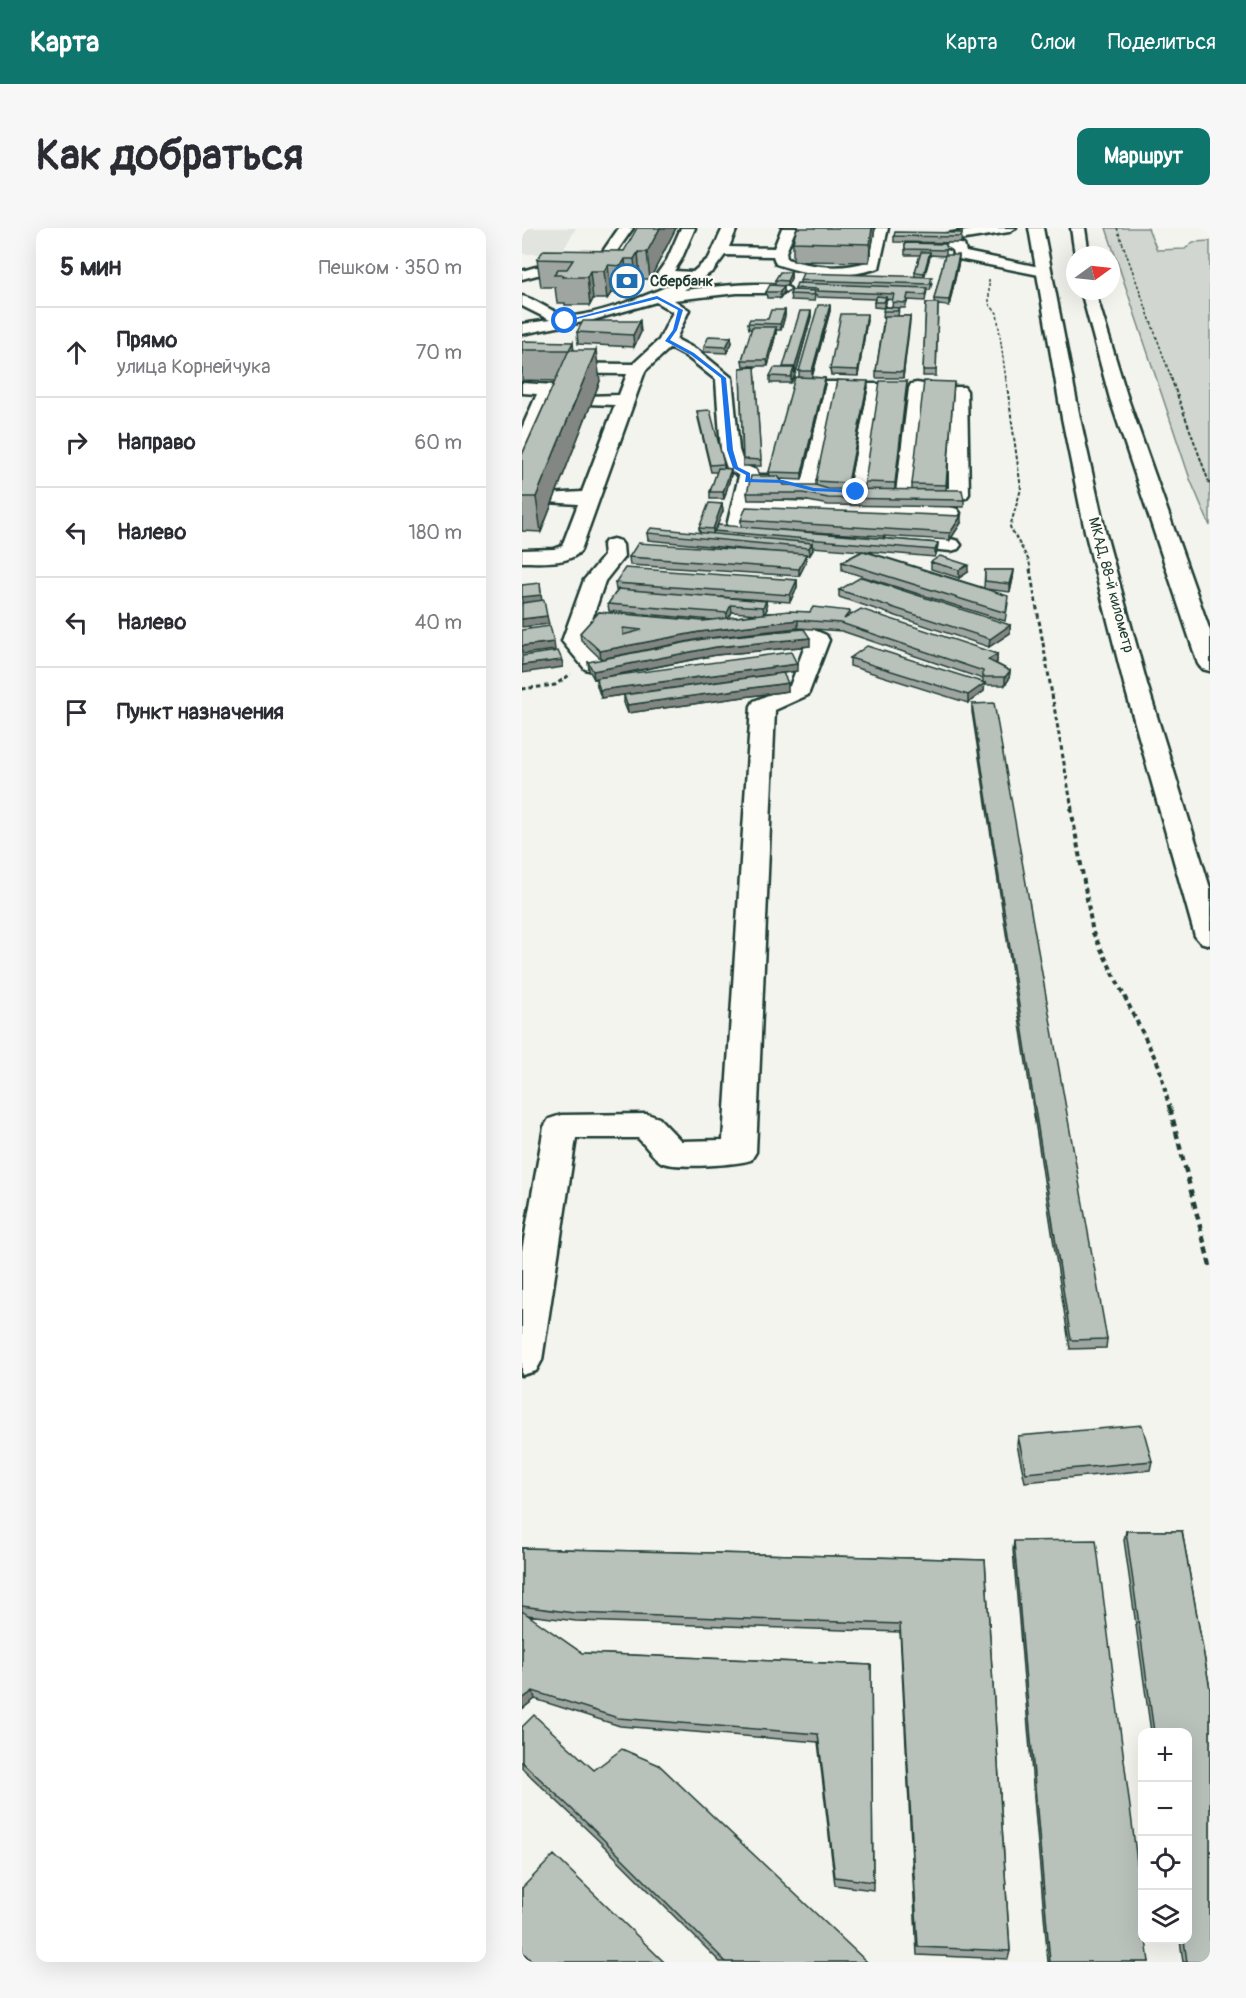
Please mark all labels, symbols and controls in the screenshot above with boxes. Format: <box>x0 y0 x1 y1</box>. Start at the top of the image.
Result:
text: Карта <box>30 25 99 60</box>
text: Карта <box>945 29 997 56</box>
text: Слои <box>1030 29 1075 56</box>
text: Поделиться <box>1108 29 1216 56</box>
button: Маршрут <box>1077 128 1210 185</box>
text: Как добраться <box>36 130 303 182</box>
north arrow <box>1066 246 1120 300</box>
text: 5 мин <box>60 251 121 283</box>
text: Пешком · 350 m <box>319 255 462 280</box>
bank icon: Сбербанк <box>609 263 645 299</box>
place label: Сбербанк <box>650 272 713 291</box>
route start <box>551 307 577 333</box>
text: Прямо <box>117 326 177 354</box>
icon: ahead <box>60 336 93 369</box>
text: 70 m <box>416 340 462 365</box>
text: улица Корнейчука <box>117 354 271 379</box>
icon: right <box>60 426 93 459</box>
text: Направо <box>117 428 196 456</box>
text: 60 m <box>415 430 462 455</box>
route end <box>842 478 868 504</box>
street label: МКАД, 88-й километр <box>1084 515 1138 655</box>
icon: left <box>60 516 93 549</box>
text: Налево <box>117 518 186 546</box>
text: 180 m <box>408 520 462 545</box>
icon: left <box>60 606 93 639</box>
text: Налево <box>117 608 186 636</box>
text: 40 m <box>415 610 462 635</box>
icon: arrive <box>60 696 93 729</box>
text: Пункт назначения <box>117 698 284 726</box>
map controls <box>1138 1728 1192 1944</box>
button: + <box>1138 1728 1192 1782</box>
button: − <box>1138 1782 1192 1836</box>
button: locate <box>1138 1836 1192 1890</box>
button: layers <box>1138 1890 1192 1944</box>

